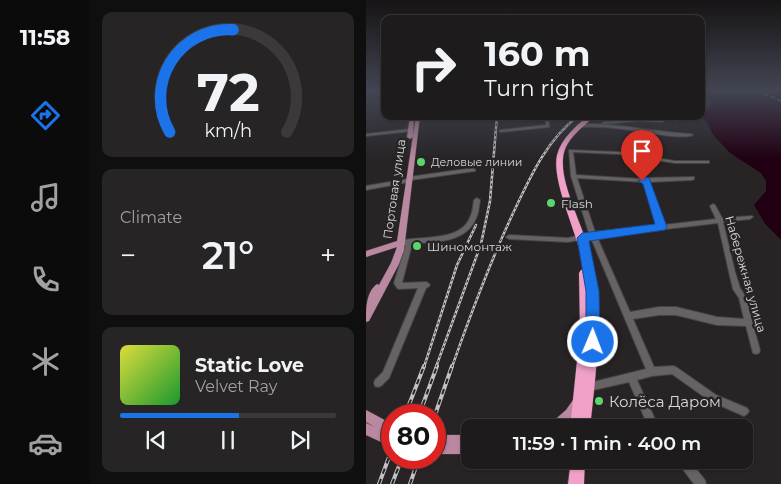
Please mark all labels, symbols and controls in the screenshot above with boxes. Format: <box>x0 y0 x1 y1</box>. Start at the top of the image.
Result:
text: 11:58 <box>20 24 70 51</box>
text: 160 m <box>484 32 590 75</box>
icon: right <box>401 35 466 100</box>
text: 72 <box>197 61 259 124</box>
text: Turn right <box>484 75 594 102</box>
icon: directions <box>28 98 63 133</box>
text: km/h <box>204 120 252 141</box>
pin <box>621 130 663 181</box>
icon: arrive <box>628 137 656 165</box>
street label: Портовая улица <box>380 138 408 240</box>
place label: Деловые линии <box>431 155 522 169</box>
marker: Деловые линии <box>415 156 427 168</box>
icon: music <box>28 180 63 215</box>
place label: Flash <box>561 196 593 211</box>
marker: Flash <box>545 197 557 209</box>
text: Climate <box>120 208 182 227</box>
street label: Набережная улица <box>722 214 770 334</box>
text: 21° <box>202 232 254 279</box>
text: − <box>120 238 136 272</box>
text: + <box>320 238 336 272</box>
place label: Шиномонтаж <box>427 239 512 254</box>
marker: Шиномонтаж <box>411 240 423 252</box>
icon: phone <box>28 262 63 297</box>
position arrow <box>566 315 618 367</box>
icon: climate <box>28 344 63 379</box>
text: Static Love <box>195 354 304 377</box>
text: Velvet Ray <box>195 377 277 396</box>
place label: Колёса Даром <box>609 392 721 411</box>
marker: Колёса Даром <box>593 395 605 407</box>
speed limit sign: 80 <box>381 404 446 469</box>
icon: car <box>28 426 63 461</box>
icon: previous <box>142 426 170 454</box>
icon: pause <box>214 426 242 454</box>
icon: next <box>286 426 314 454</box>
text: 11:59 · 1 min · 400 m <box>513 432 701 455</box>

